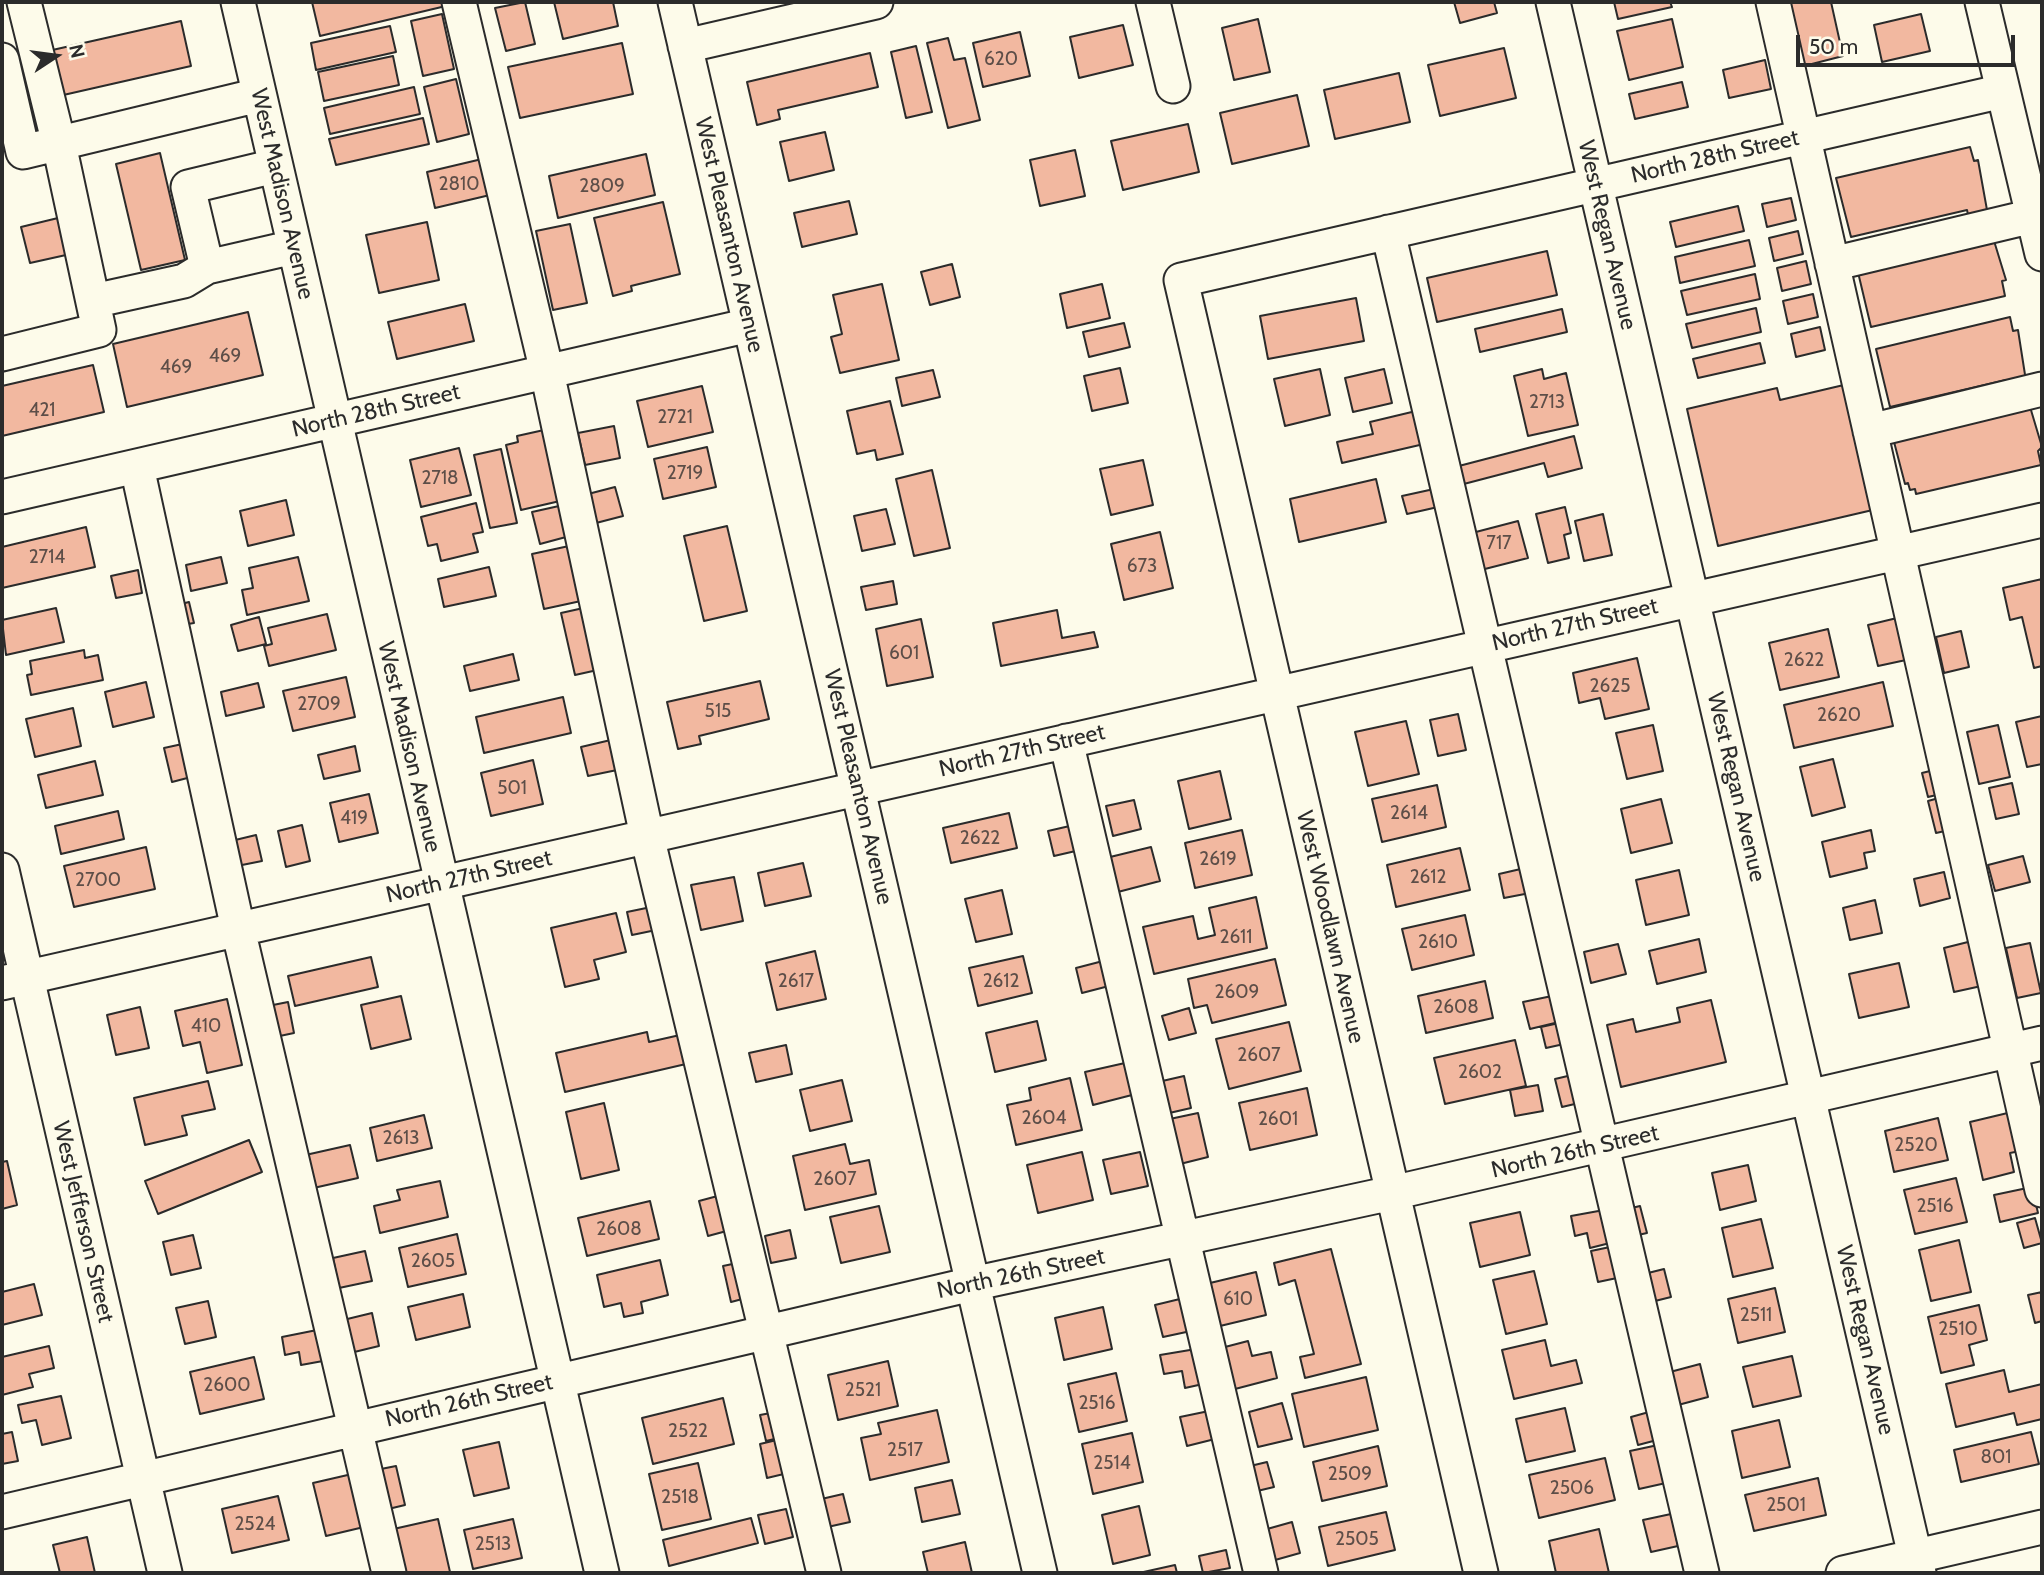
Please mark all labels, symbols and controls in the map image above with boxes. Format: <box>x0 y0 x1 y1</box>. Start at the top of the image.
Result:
north arrow <box>21 21 91 91</box>
scale bar <box>1799 21 2018 65</box>
text: 50 m <box>1809 34 1858 59</box>
text: N <box>64 42 90 60</box>
house number: 620 <box>984 48 1018 70</box>
street label: West Madison Avenue <box>244 86 320 302</box>
street label: West Pleasanton Avenue <box>688 115 770 355</box>
street label: North 28th Street <box>1628 124 1802 190</box>
street label: West Regan Avenue <box>1572 138 1642 332</box>
house number: 2810 <box>439 173 479 195</box>
house number: 2809 <box>579 175 625 197</box>
house number: 469 <box>209 345 241 367</box>
house number: 469 <box>160 356 192 378</box>
street label: North 28th Street <box>289 378 463 444</box>
house number: 2713 <box>1529 391 1565 413</box>
house number: 421 <box>28 399 56 421</box>
house number: 2721 <box>657 406 693 428</box>
house number: 2719 <box>667 462 703 484</box>
house number: 2718 <box>421 467 459 489</box>
house number: 717 <box>1486 532 1512 554</box>
house number: 2714 <box>29 546 65 568</box>
house number: 673 <box>1127 555 1157 577</box>
street label: North 27th Street <box>1489 593 1661 657</box>
street label: West Madison Avenue <box>371 639 447 855</box>
house number: 601 <box>889 642 919 664</box>
house number: 2622 <box>1784 649 1824 671</box>
street label: West Pleasanton Avenue <box>817 667 899 907</box>
house number: 2625 <box>1590 675 1630 697</box>
street label: West Regan Avenue <box>1701 690 1771 884</box>
house number: 2709 <box>297 693 341 715</box>
house number: 515 <box>705 700 731 722</box>
house number: 2620 <box>1817 704 1861 726</box>
street label: North 27th Street <box>936 719 1108 783</box>
house number: 501 <box>497 777 527 799</box>
house number: 2614 <box>1390 802 1428 824</box>
house number: 419 <box>340 807 368 829</box>
street label: West Woodlawn Avenue <box>1290 808 1370 1046</box>
house number: 2622 <box>960 827 1000 849</box>
street label: North 27th Street <box>383 845 555 909</box>
house number: 2619 <box>1199 848 1237 870</box>
house number: 2612 <box>1410 866 1446 888</box>
house number: 2700 <box>75 869 121 891</box>
house number: 2611 <box>1220 926 1252 948</box>
house number: 2610 <box>1418 931 1458 953</box>
house number: 2617 <box>778 970 814 992</box>
house number: 2612 <box>983 970 1019 992</box>
house number: 2609 <box>1215 981 1259 1003</box>
house number: 2608 <box>1433 996 1479 1018</box>
house number: 410 <box>191 1015 221 1037</box>
house number: 2607 <box>1237 1044 1281 1066</box>
house number: 2602 <box>1458 1061 1502 1083</box>
house number: 2604 <box>1022 1107 1066 1129</box>
house number: 2601 <box>1258 1108 1298 1130</box>
street label: West Jefferson Street <box>46 1119 120 1325</box>
street label: North 26th Street <box>1489 1119 1661 1185</box>
house number: 2613 <box>382 1127 420 1149</box>
house number: 2520 <box>1894 1134 1938 1156</box>
house number: 2607 <box>813 1168 857 1190</box>
house number: 2516 <box>1916 1195 1954 1217</box>
house number: 2608 <box>596 1218 642 1240</box>
street label: North 26th Street <box>935 1243 1107 1305</box>
street label: West Regan Avenue <box>1830 1243 1900 1437</box>
house number: 2605 <box>411 1250 455 1272</box>
house number: 610 <box>1223 1288 1253 1310</box>
house number: 2511 <box>1740 1304 1772 1326</box>
house number: 2510 <box>1938 1318 1978 1340</box>
street label: North 26th Street <box>383 1368 555 1434</box>
house number: 2600 <box>203 1374 251 1396</box>
house number: 2521 <box>845 1379 881 1401</box>
house number: 2516 <box>1078 1392 1116 1414</box>
house number: 2522 <box>668 1420 708 1442</box>
house number: 2517 <box>887 1439 923 1461</box>
house number: 801 <box>1981 1446 2011 1468</box>
house number: 2514 <box>1093 1452 1131 1474</box>
house number: 2509 <box>1328 1463 1372 1485</box>
house number: 2506 <box>1550 1477 1594 1499</box>
house number: 2518 <box>661 1486 699 1508</box>
house number: 2501 <box>1766 1494 1806 1516</box>
house number: 2524 <box>234 1513 276 1535</box>
house number: 2505 <box>1335 1528 1379 1550</box>
house number: 2513 <box>475 1533 511 1555</box>

